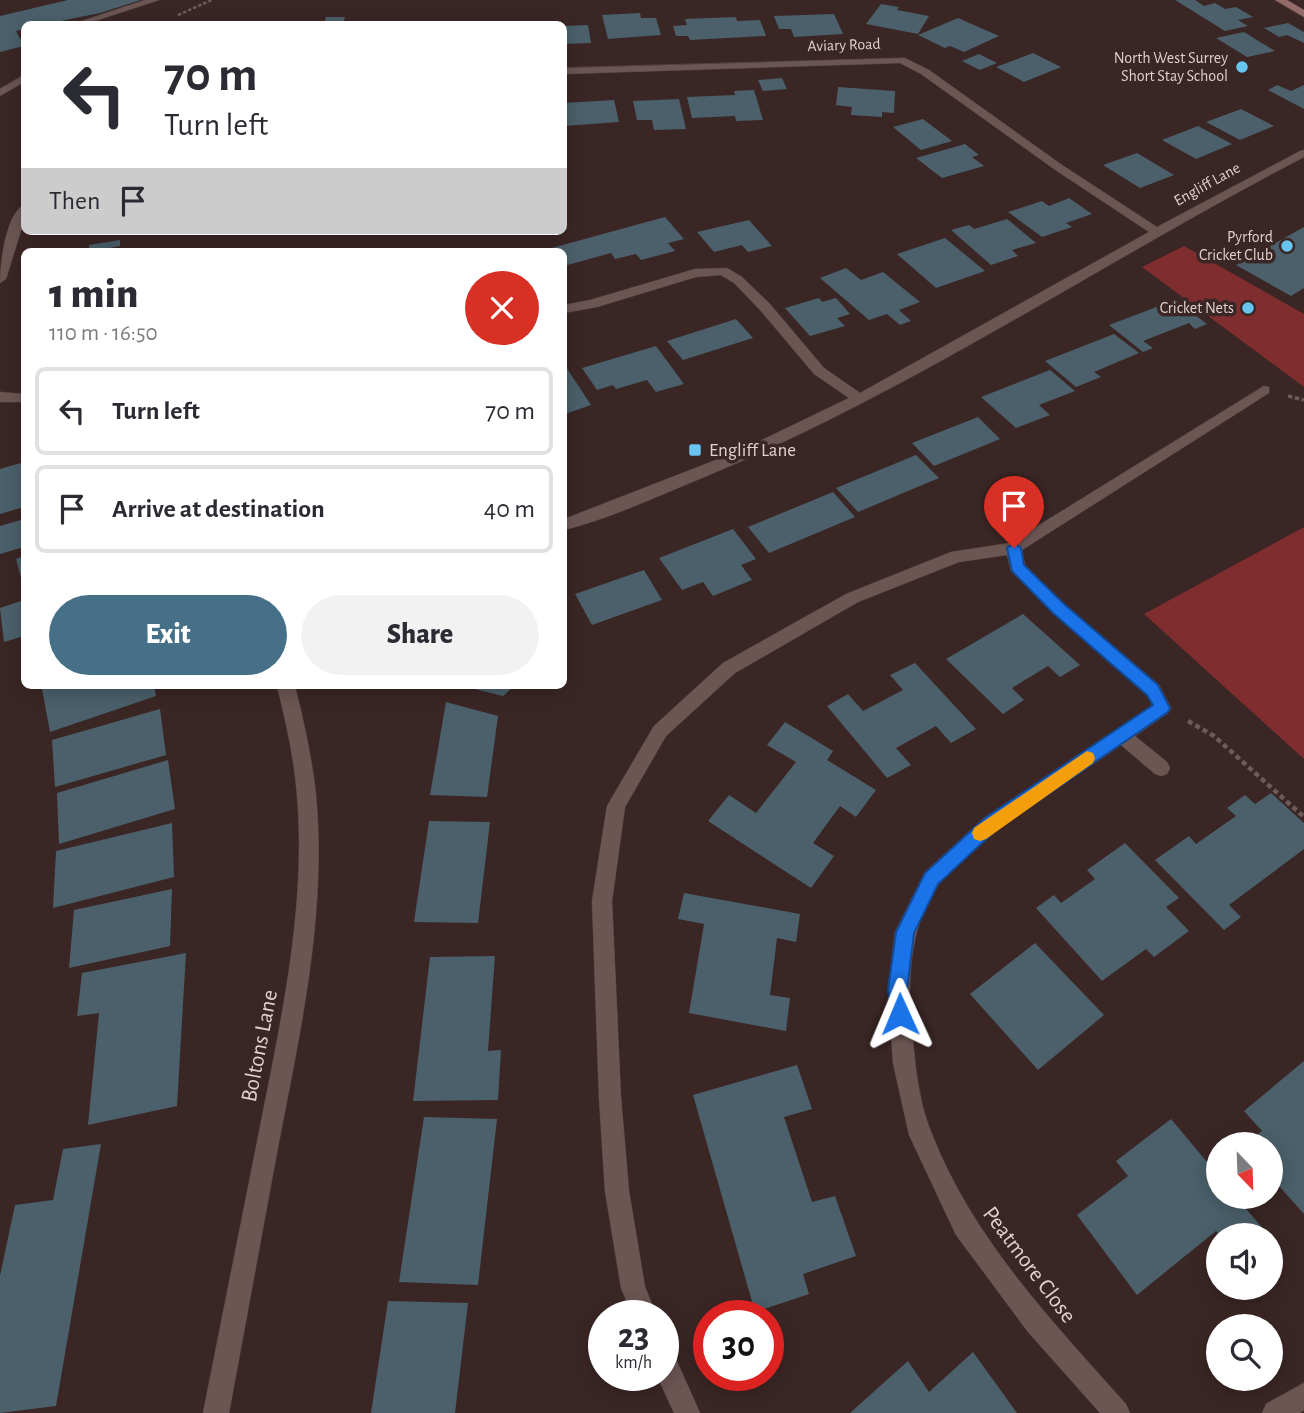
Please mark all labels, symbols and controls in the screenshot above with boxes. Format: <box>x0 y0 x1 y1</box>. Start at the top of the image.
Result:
street label: Aviary Road <box>807 36 881 55</box>
icon: left <box>49 49 140 140</box>
place label: North West Surrey Short Stay School <box>1114 50 1228 85</box>
text: 70 m <box>164 51 258 100</box>
marker: North West Surrey Short Stay School <box>1234 59 1250 75</box>
text: Turn left <box>164 109 268 141</box>
street label: Engliff Lane <box>1171 159 1243 209</box>
icon: arrive <box>114 182 152 220</box>
text: Then <box>49 188 100 214</box>
place label: Pyrford Cricket Club <box>1199 229 1273 263</box>
marker: Pyrford Cricket Club <box>1279 238 1295 254</box>
button: close <box>465 271 539 345</box>
text: 1 min <box>49 273 138 315</box>
place label: Cricket Nets <box>1160 300 1234 316</box>
marker: Cricket Nets <box>1240 300 1256 316</box>
text: 110 m · 16:50 <box>49 322 158 345</box>
icon: left <box>53 392 91 430</box>
text: Turn left <box>112 398 200 424</box>
text: 70 m <box>485 398 535 424</box>
place label: Engliff Lane <box>709 441 796 460</box>
marker: Engliff Lane <box>687 442 703 458</box>
pin <box>984 476 1044 548</box>
icon: arrive <box>995 487 1033 525</box>
icon: arrive <box>53 490 91 528</box>
text: Arrive at destination <box>112 496 325 522</box>
text: 40 m <box>484 496 535 522</box>
button: Exit <box>49 595 287 675</box>
button: Share <box>301 595 539 675</box>
position arrow <box>863 977 937 1051</box>
street label: Boltons Lane <box>238 988 282 1104</box>
north arrow <box>1206 1132 1283 1209</box>
map controls <box>1206 1132 1283 1391</box>
street label: Peatmore Close <box>978 1203 1080 1327</box>
button: sound <box>1206 1223 1283 1300</box>
speed limit sign: 30 <box>693 1300 784 1391</box>
button: search <box>1206 1314 1283 1391</box>
text: 23 <box>618 1319 649 1354</box>
text: km/h <box>615 1354 652 1372</box>

